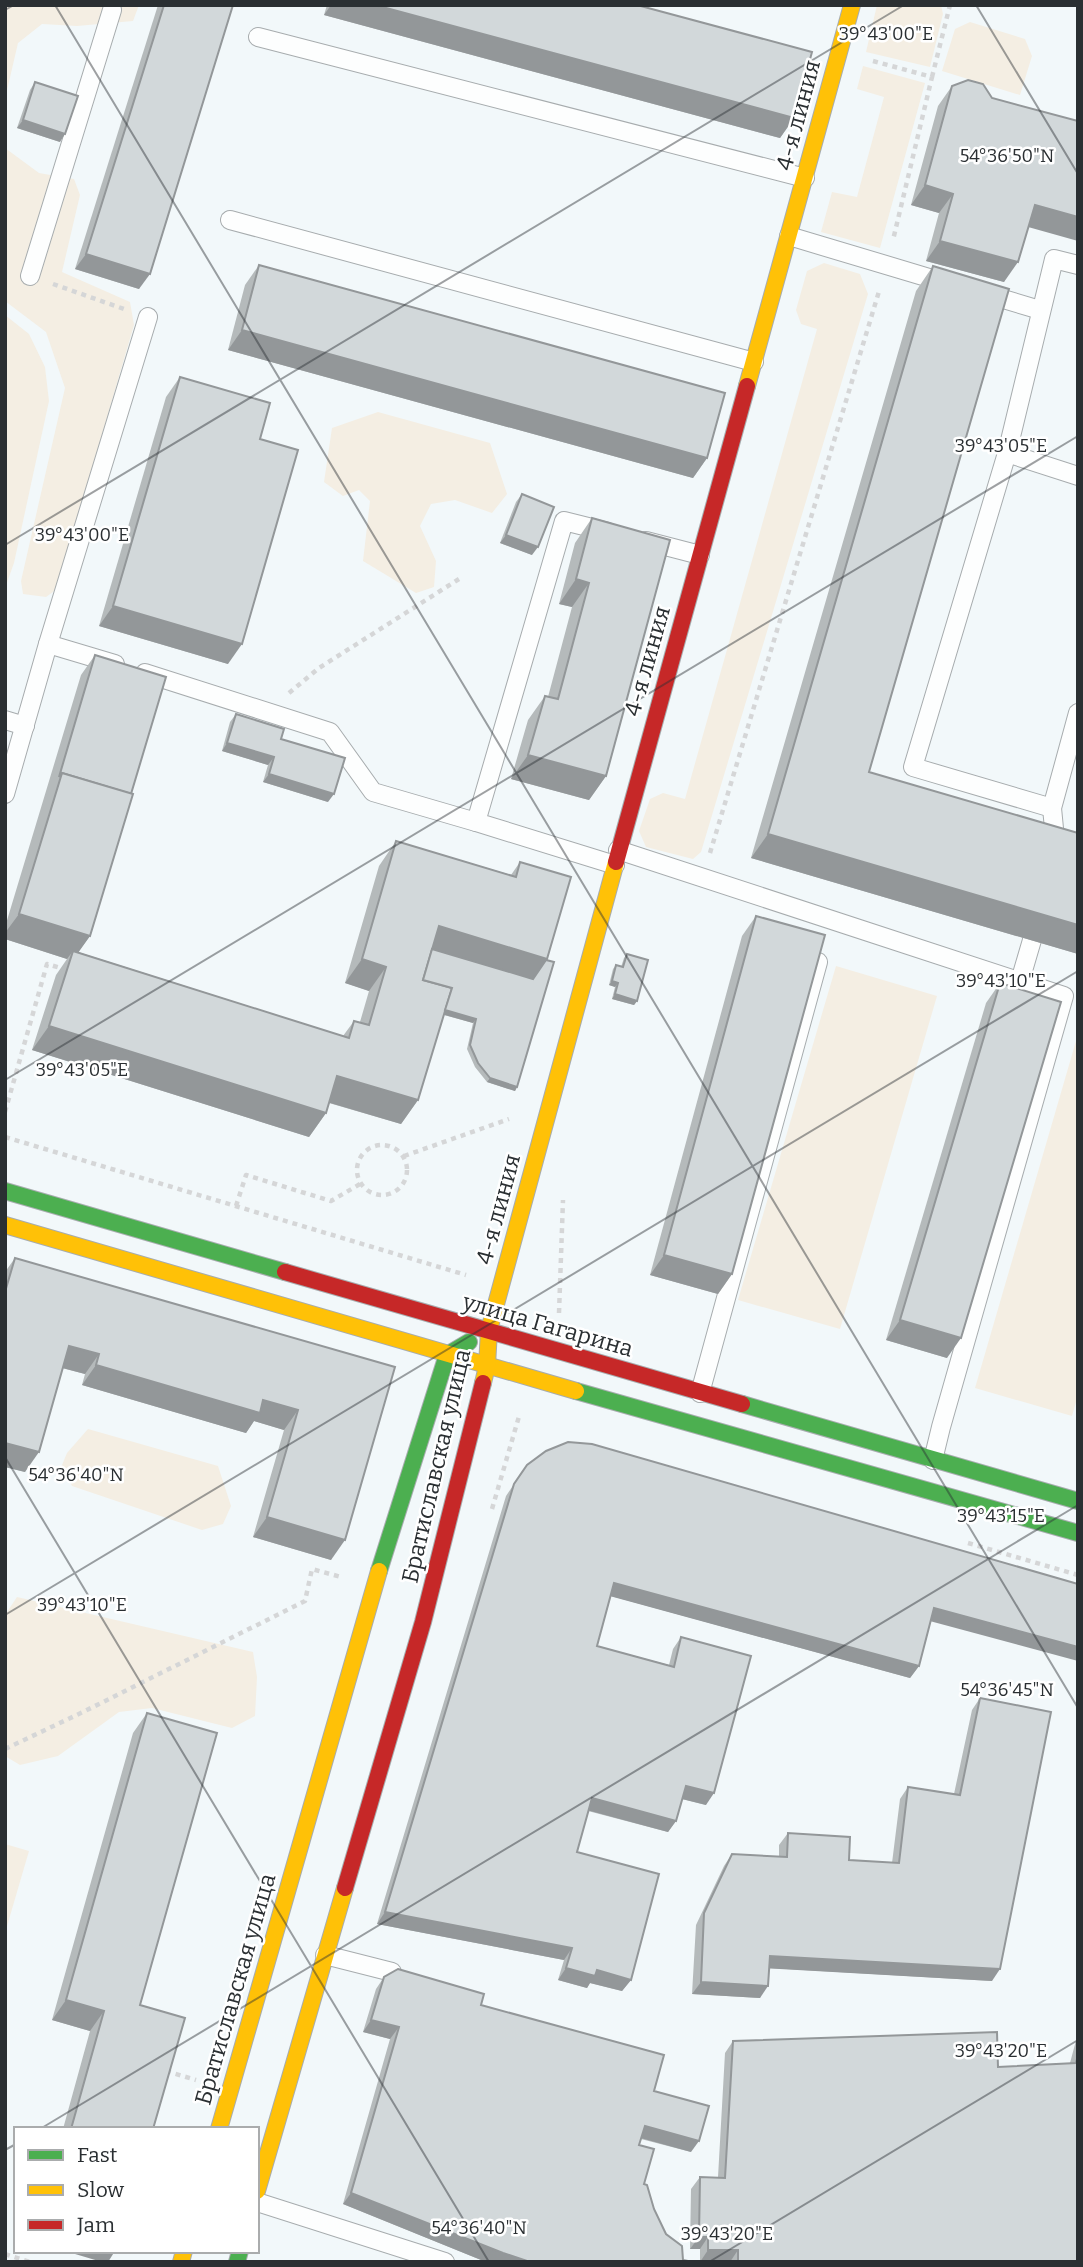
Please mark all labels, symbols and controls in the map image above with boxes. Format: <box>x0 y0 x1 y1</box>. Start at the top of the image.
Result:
text: 39°43'00"E <box>839 23 933 45</box>
street label: 4-я линия <box>770 57 826 173</box>
text: 54°36'50"N <box>960 145 1054 167</box>
text: 39°43'05"E <box>955 435 1047 457</box>
text: 39°43'00"E <box>35 524 129 546</box>
street label: 4-я линия <box>618 603 676 719</box>
text: 39°43'10"E <box>956 970 1046 992</box>
text: 39°43'05"E <box>36 1059 128 1081</box>
street label: 4-я линия <box>470 1151 526 1267</box>
street label: улица Гагарина <box>459 1287 637 1363</box>
street label: Братиславская улица <box>395 1346 477 1586</box>
text: 54°36'40"N <box>28 1464 124 1486</box>
text: 39°43'15"E <box>957 1505 1045 1527</box>
text: 39°43'10"E <box>37 1594 127 1616</box>
text: 54°36'45"N <box>960 1679 1054 1701</box>
street label: Братиславская улица <box>189 1870 282 2108</box>
text: 39°43'20"E <box>955 2040 1047 2062</box>
legend <box>14 2127 259 2253</box>
text: Fast <box>77 2142 118 2168</box>
text: Slow <box>77 2177 124 2203</box>
text: Jam <box>76 2212 115 2238</box>
text: 54°36'40"N <box>431 2217 527 2239</box>
text: 39°43'20"E <box>681 2223 773 2245</box>

